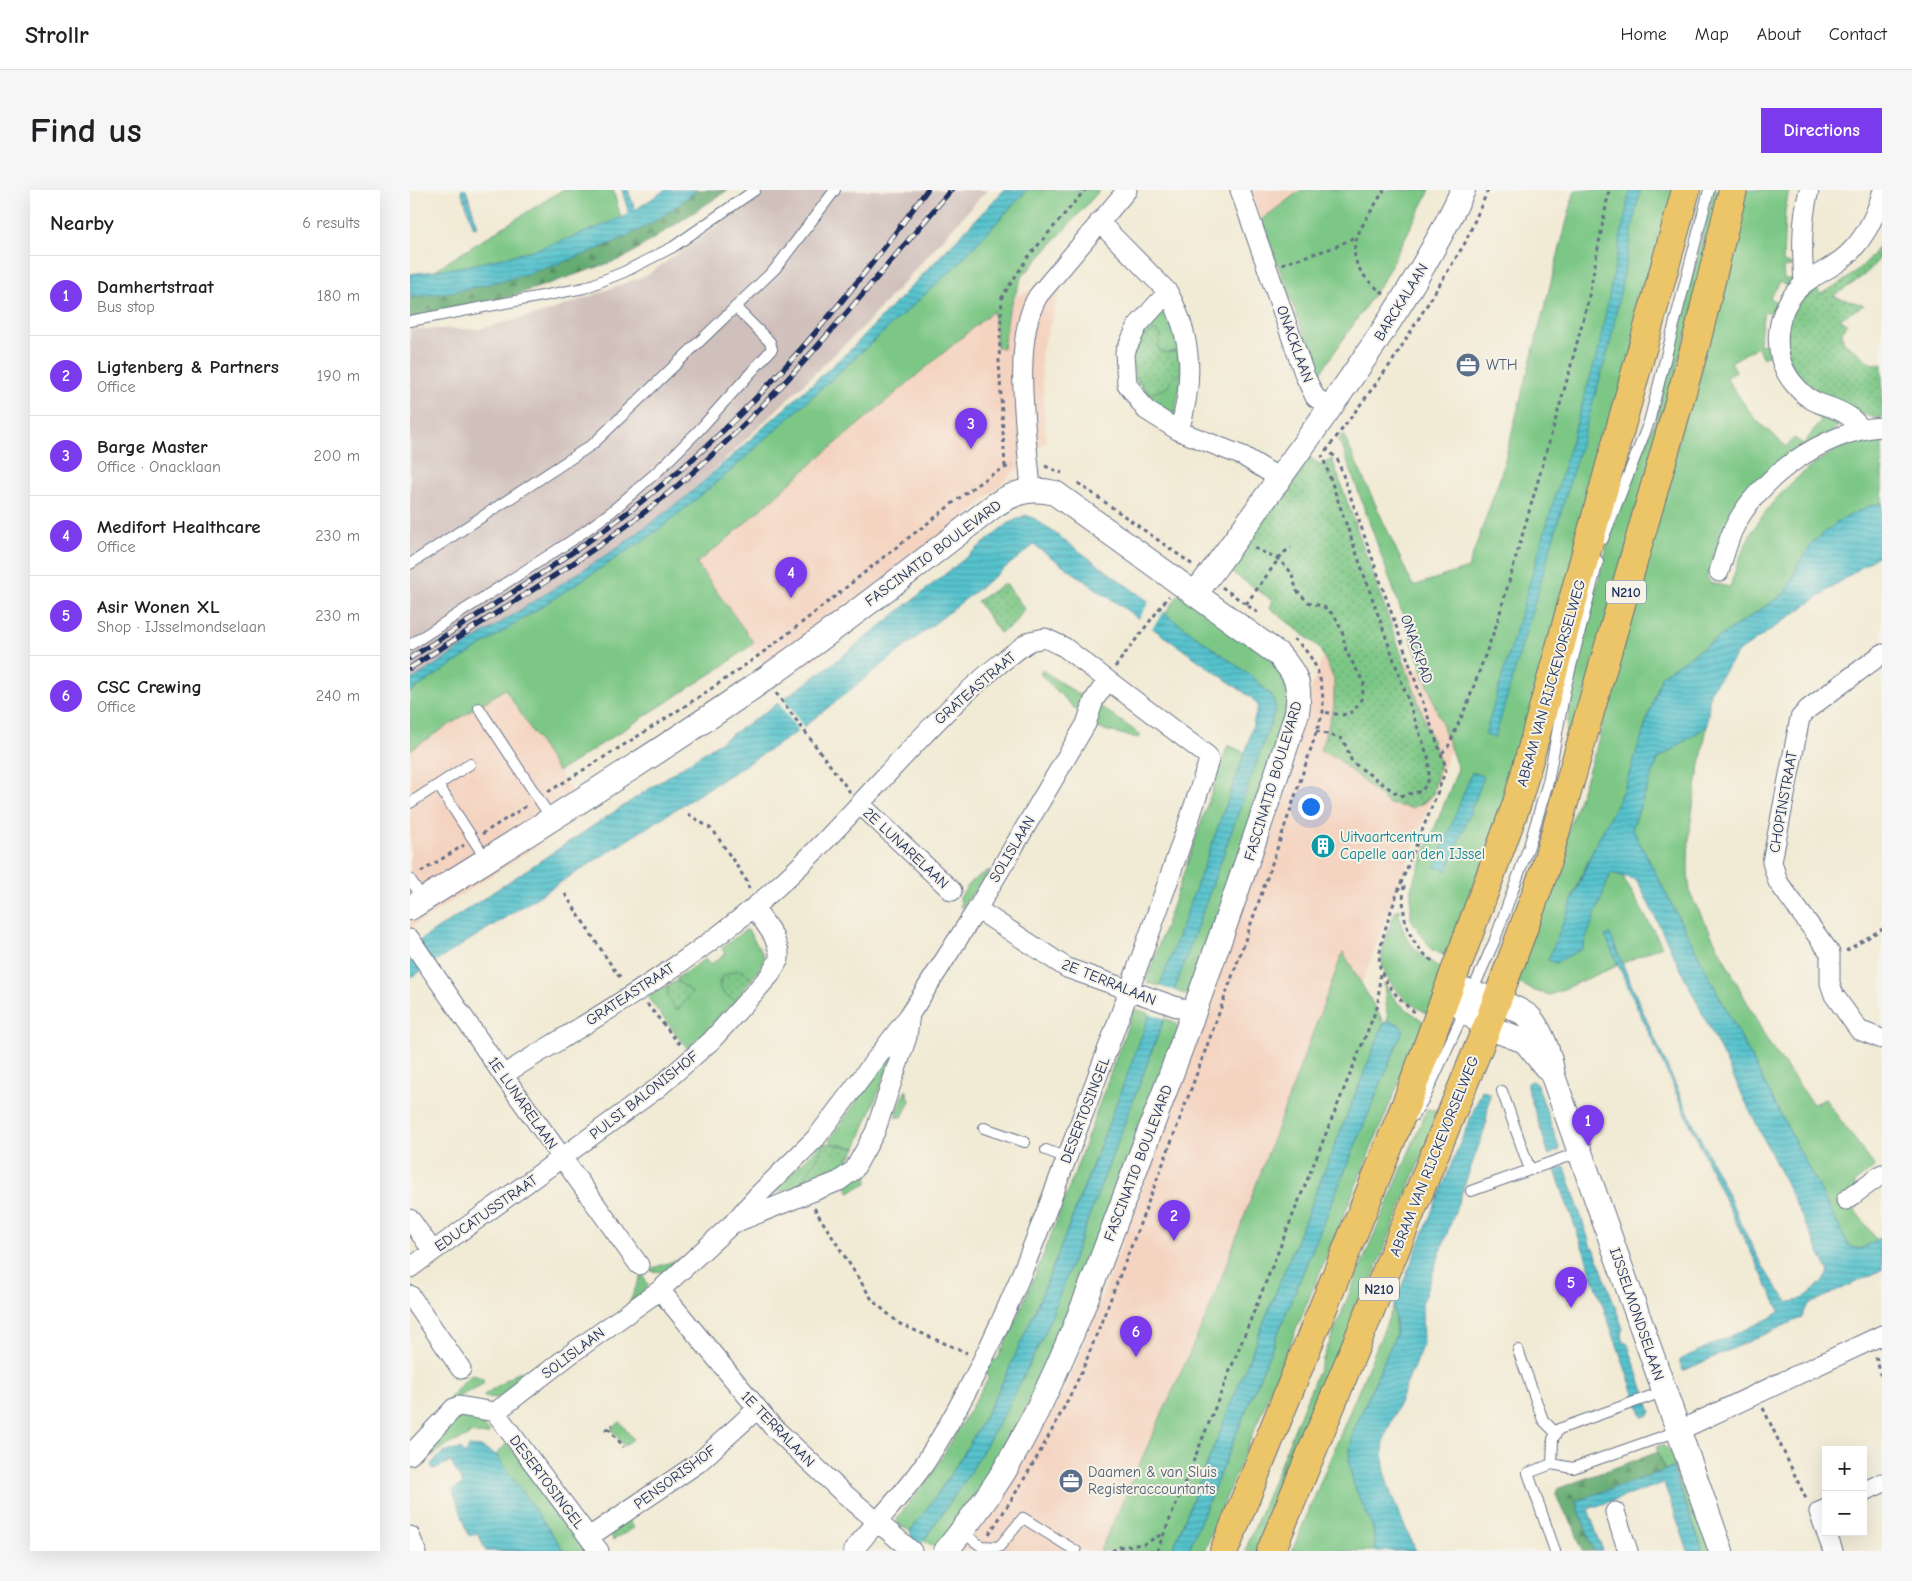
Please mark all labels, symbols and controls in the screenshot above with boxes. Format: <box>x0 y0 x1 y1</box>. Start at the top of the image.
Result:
text: Strollr <box>25 21 89 49</box>
text: Home <box>1620 24 1667 45</box>
text: Map <box>1695 24 1729 45</box>
text: About <box>1757 24 1801 45</box>
text: Contact <box>1829 24 1887 45</box>
button: Directions <box>1761 108 1882 153</box>
text: Find us <box>30 110 142 151</box>
text: Nearby <box>50 211 114 235</box>
text: 6 results <box>302 214 360 232</box>
street label: BARCKALAAN <box>1370 260 1432 344</box>
text: Damhertstraat <box>97 276 214 298</box>
text: 1 <box>63 287 69 305</box>
text: 180 m <box>317 287 360 305</box>
text: Bus stop <box>97 298 155 316</box>
street label: ONACKLAAN <box>1273 303 1317 385</box>
office icon: WTH <box>1455 352 1481 378</box>
text: Ligtenberg & Partners <box>97 356 279 378</box>
place label: WTH <box>1486 356 1518 374</box>
text: 2 <box>62 367 70 385</box>
text: 190 m <box>317 367 360 385</box>
text: Office <box>97 378 136 396</box>
pin: 3 <box>955 408 987 449</box>
text: Barge Master <box>97 436 208 458</box>
text: 3 <box>62 447 70 465</box>
text: 200 m <box>314 447 360 465</box>
text: Office · Onacklaan <box>97 458 221 476</box>
street label: FASCINATIO BOULEVARD <box>861 496 1005 610</box>
text: Medifort Healthcare <box>97 516 261 538</box>
text: 4 <box>62 527 70 545</box>
text: 230 m <box>315 527 360 545</box>
text: Office <box>97 538 136 556</box>
pin: 4 <box>775 557 807 598</box>
street label: ABRAM VAN RIJCKEVORSELWEG <box>1513 577 1589 789</box>
road number: N210 <box>1606 581 1646 604</box>
text: Asir Wonen XL <box>97 596 220 618</box>
text: 5 <box>62 607 70 625</box>
text: 230 m <box>315 607 360 625</box>
street label: ONACKPAD <box>1397 612 1437 686</box>
text: Shop · IJsselmondselaan <box>97 618 266 636</box>
street label: GRATEASTRAAT <box>931 648 1020 728</box>
text: CSC Crewing <box>97 676 202 698</box>
text: 6 <box>62 687 70 705</box>
text: 240 m <box>316 687 360 705</box>
text: Office <box>97 698 136 716</box>
street label: FASCINATIO BOULEVARD <box>1240 699 1306 863</box>
street label: CHOPINSTRAAT <box>1765 750 1801 854</box>
your location <box>1298 794 1324 820</box>
street label: 2E LUNARELAAN <box>859 804 953 892</box>
street label: SOLISLAAN <box>985 812 1039 886</box>
place label: Uitvaartcentrum Capelle aan den IJssel <box>1340 828 1485 863</box>
building icon: Uitvaartcentrum Capelle aan den IJssel <box>1310 833 1336 859</box>
street label: 2E TERRALAAN <box>1059 955 1159 1009</box>
street label: GRATEASTRAAT <box>582 959 678 1029</box>
street label: PULSI BALONISHOF <box>586 1047 702 1143</box>
street label: 1E LUNARELAAN <box>484 1053 562 1153</box>
street label: ABRAM VAN RIJCKEVORSELWEG <box>1385 1053 1483 1259</box>
street label: DESERTOSINGEL <box>1056 1054 1114 1166</box>
street label: FASCINATIO BOULEVARD <box>1100 1082 1176 1244</box>
pin: 1 <box>1572 1105 1604 1146</box>
street label: EDUCATUSSTRAAT <box>431 1171 541 1255</box>
pin: 2 <box>1158 1200 1190 1241</box>
street label: IJSSELMONDSELAAN <box>1606 1245 1668 1383</box>
pin: 5 <box>1555 1267 1587 1308</box>
road number: N210 <box>1359 1278 1399 1300</box>
pin: 6 <box>1120 1316 1152 1357</box>
street label: SOLISLAAN <box>538 1323 608 1383</box>
street label: 1E TERRALAAN <box>737 1387 819 1471</box>
street label: DESERTOSINGEL <box>506 1432 588 1533</box>
street label: PENSORISHOF <box>630 1441 720 1513</box>
map controls <box>1822 1446 1867 1536</box>
button: + <box>1822 1446 1867 1491</box>
place label: Daamen & van Sluis Registeraccountants <box>1088 1463 1217 1498</box>
office icon: Daamen & van Sluis Registeraccountants <box>1058 1468 1084 1494</box>
button: − <box>1822 1491 1867 1536</box>

